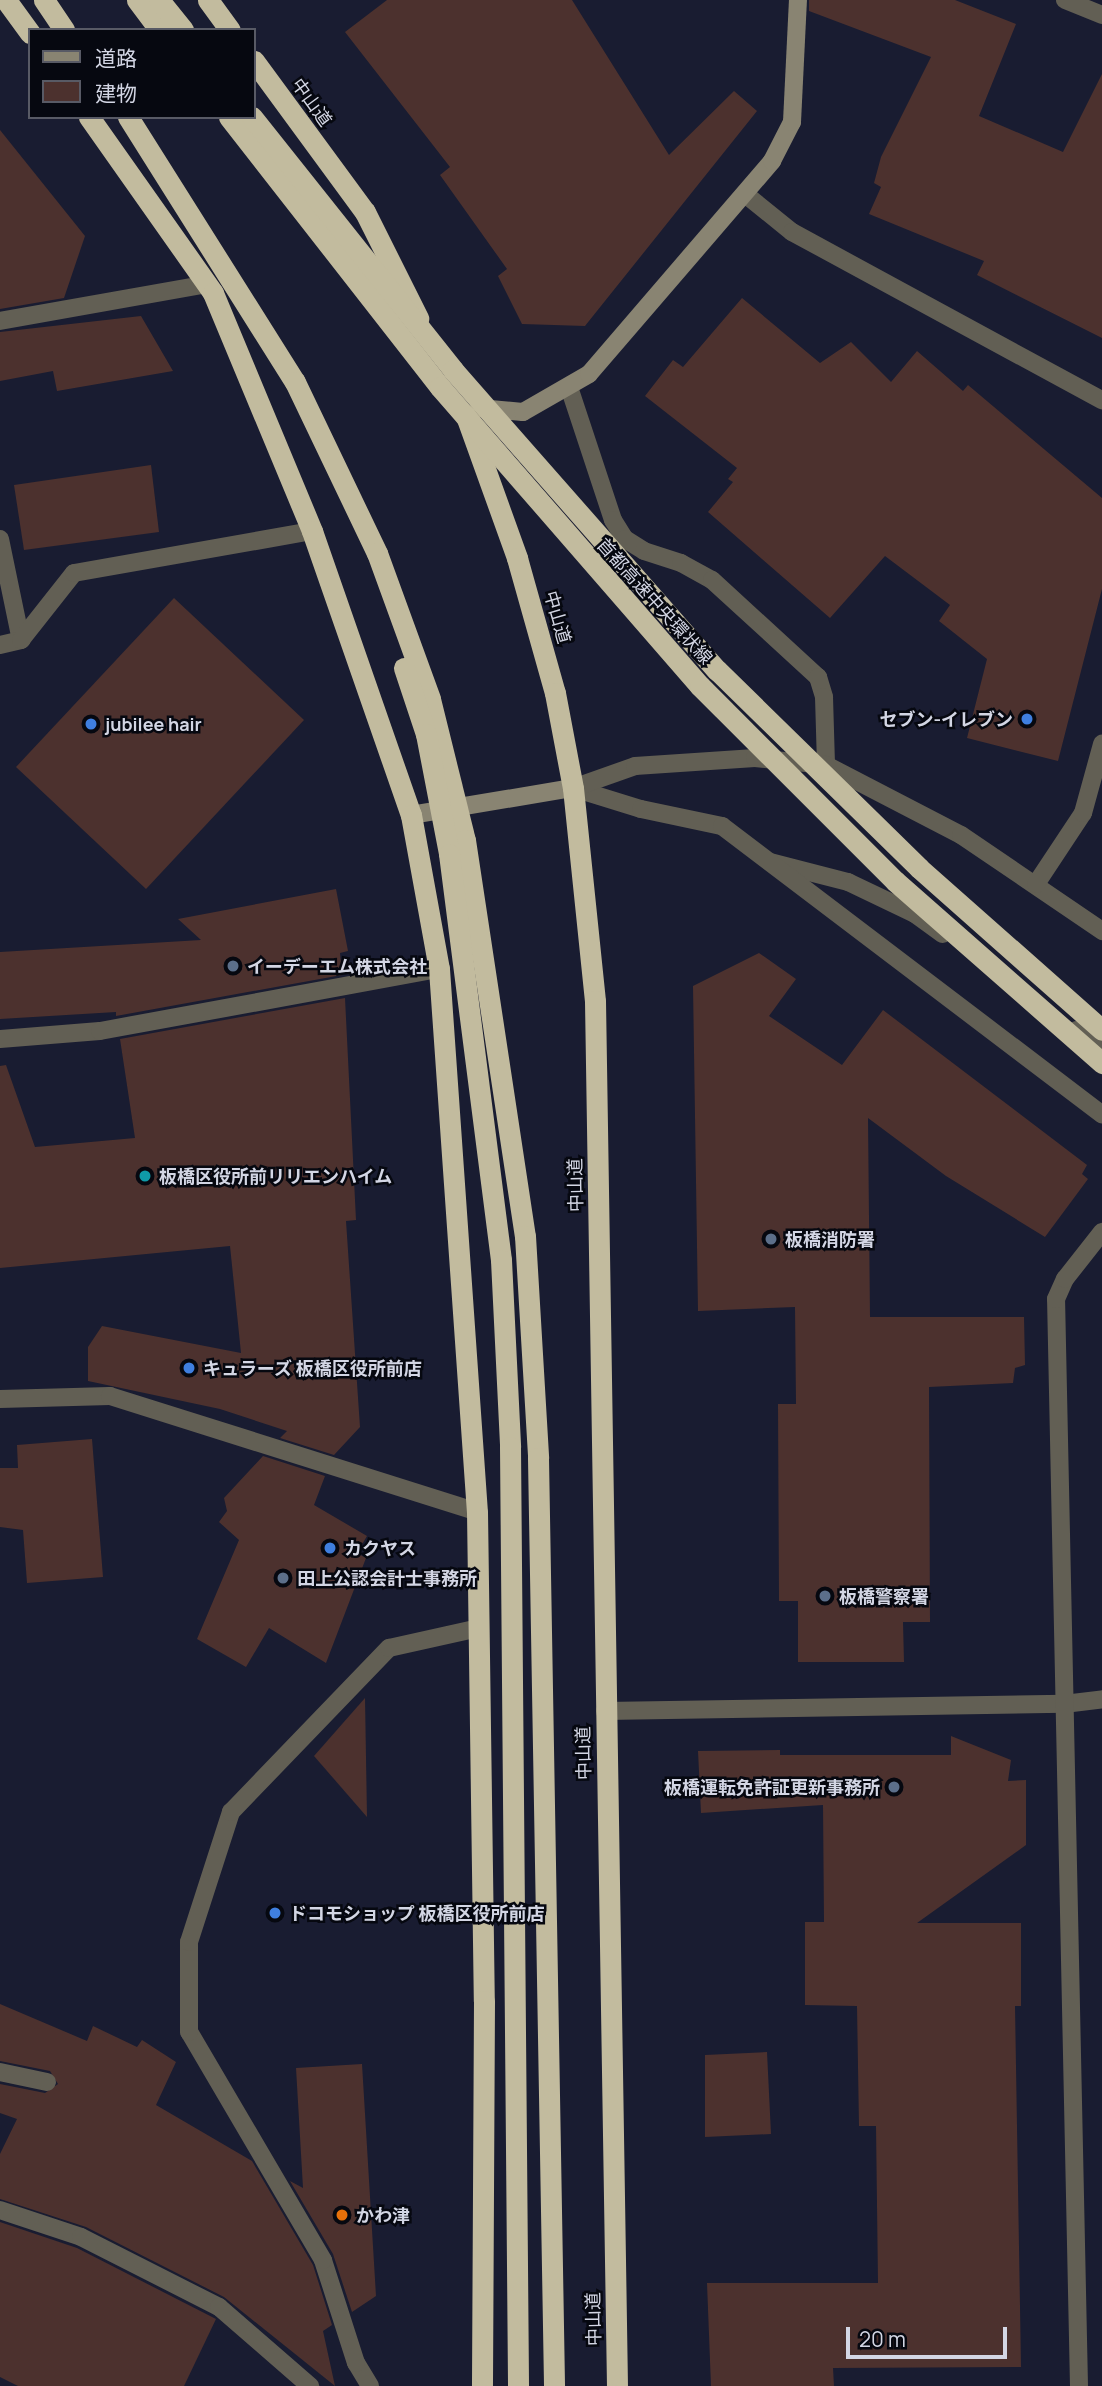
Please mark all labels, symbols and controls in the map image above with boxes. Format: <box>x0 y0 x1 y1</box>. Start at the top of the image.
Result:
legend <box>28 28 256 119</box>
text: 道路 <box>95 44 137 72</box>
street label: 中山道 <box>287 74 337 130</box>
text: 建物 <box>95 79 137 107</box>
street label: 首都高速中央環状線 <box>593 534 717 668</box>
street label: 中山道 <box>540 588 576 646</box>
place label: セブン-イレブン <box>879 708 1013 730</box>
marker: セブン-イレブン <box>1019 711 1035 727</box>
place label: jubilee hair <box>105 713 202 735</box>
marker: jubilee hair <box>83 716 99 732</box>
place label: イーデーエム株式会社 <box>247 955 427 977</box>
marker: イーデーエム株式会社 <box>225 958 241 974</box>
street label: 中山道 <box>564 1158 586 1212</box>
place label: 板橋区役所前リリエンハイム <box>159 1165 393 1187</box>
marker: 板橋区役所前リリエンハイム <box>137 1168 153 1184</box>
place label: 板橋消防署 <box>785 1228 875 1250</box>
marker: 板橋消防署 <box>763 1231 779 1247</box>
place label: キュラーズ 板橋区役所前店 <box>203 1357 423 1379</box>
marker: キュラーズ 板橋区役所前店 <box>181 1360 197 1376</box>
place label: カクヤス <box>344 1537 416 1559</box>
marker: カクヤス <box>322 1540 338 1556</box>
place label: 田上公認会計士事務所 <box>297 1567 477 1589</box>
marker: 田上公認会計士事務所 <box>275 1570 291 1586</box>
place label: 板橋警察署 <box>839 1585 929 1607</box>
marker: 板橋警察署 <box>817 1588 833 1604</box>
street label: 中山道 <box>572 1726 594 1780</box>
place label: 板橋運転免許証更新事務所 <box>664 1776 880 1798</box>
marker: 板橋運転免許証更新事務所 <box>886 1779 902 1795</box>
place label: ドコモショップ 板橋区役所前店 <box>289 1902 545 1924</box>
marker: ドコモショップ 板橋区役所前店 <box>267 1905 283 1921</box>
place label: かわ津 <box>356 2204 410 2226</box>
marker: かわ津 <box>334 2207 350 2223</box>
street label: 中山道 <box>582 2292 604 2346</box>
scale bar <box>850 2312 1011 2356</box>
text: 20 m <box>859 2325 906 2353</box>

